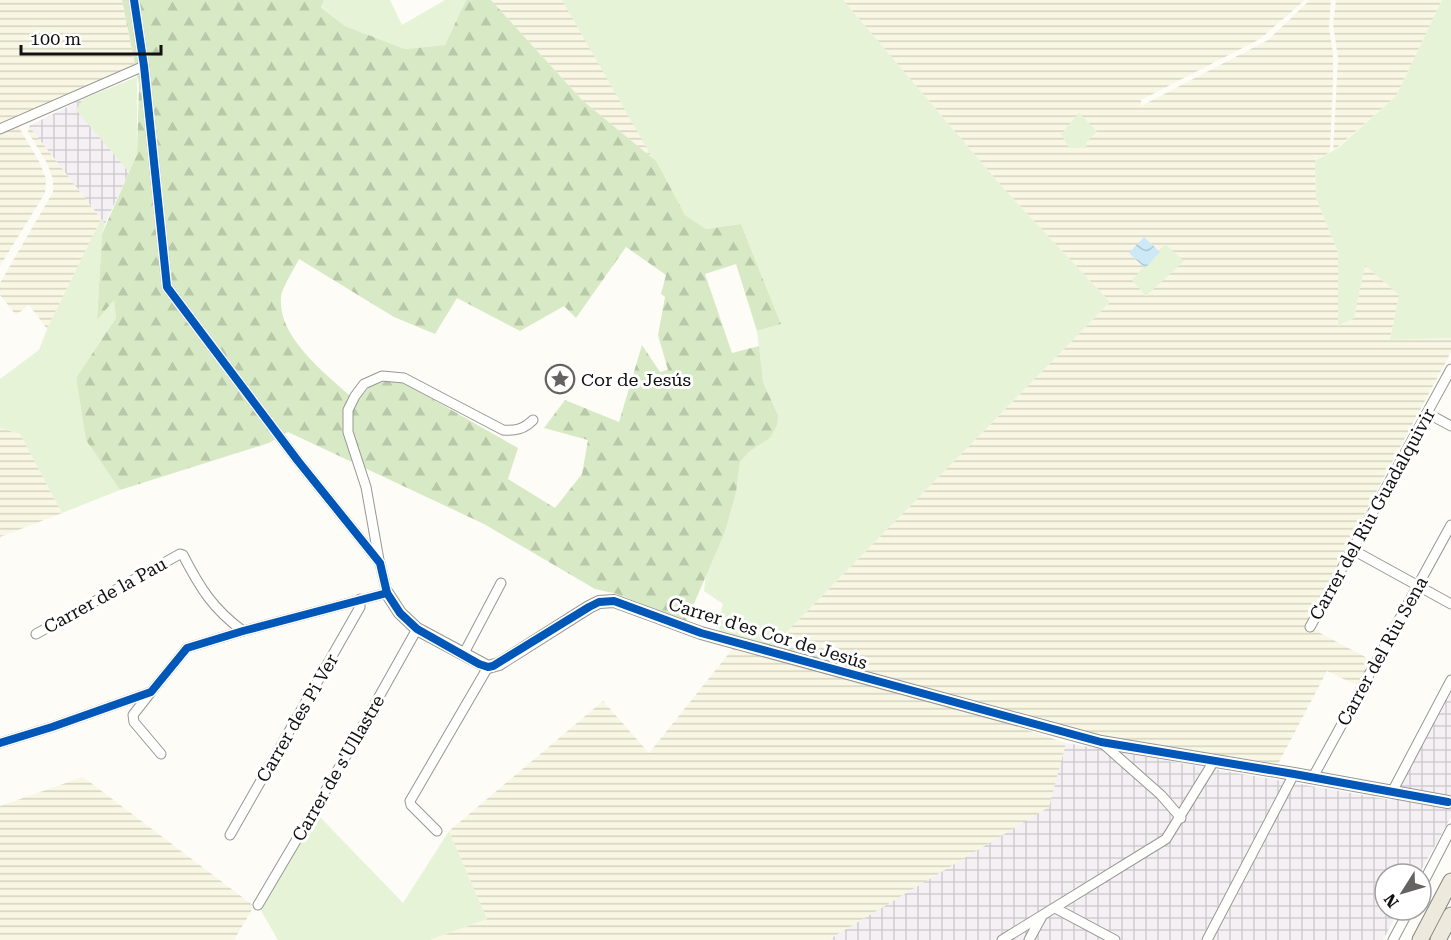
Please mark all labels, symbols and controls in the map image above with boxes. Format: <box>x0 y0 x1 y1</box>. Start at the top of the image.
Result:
scale bar <box>21 18 160 56</box>
text: 100 m <box>30 28 81 49</box>
place icon: Cor de Jesús <box>544 363 576 395</box>
place label: Cor de Jesús <box>581 369 691 390</box>
street label: Carrer del Riu Guadalquivir <box>1305 405 1439 623</box>
street label: Carrer de la Pau <box>40 553 170 637</box>
street label: Carrer del Riu Sena <box>1332 573 1432 729</box>
street label: Carrer d'es Cor de Jesús <box>666 593 870 673</box>
street label: Carrer des Pi Ver <box>252 650 342 786</box>
street label: Carrer de s'Ullastre <box>288 691 389 845</box>
north arrow <box>1373 862 1433 922</box>
text: N <box>1380 890 1403 911</box>

